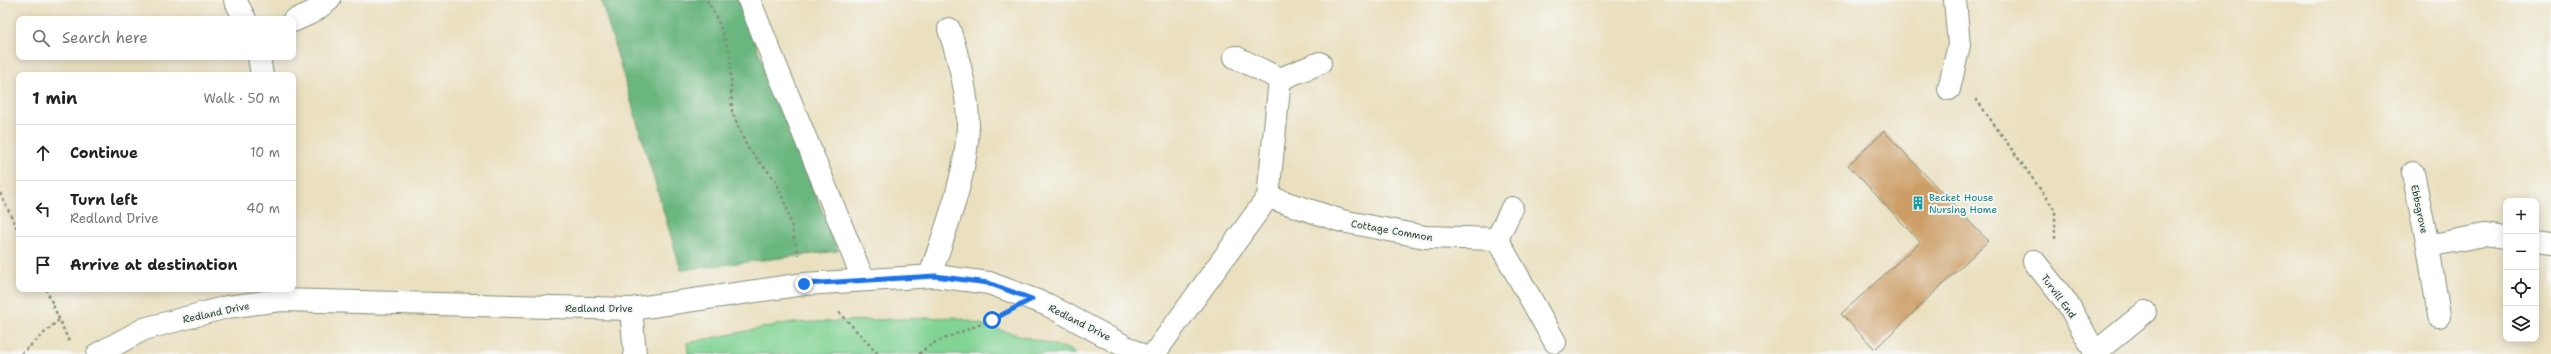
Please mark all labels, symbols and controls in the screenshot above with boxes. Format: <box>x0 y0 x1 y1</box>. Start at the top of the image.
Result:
search box <box>16 16 296 60</box>
icon: search <box>30 27 52 49</box>
text: Search here <box>62 28 148 48</box>
text: 1 min <box>32 87 77 109</box>
text: Walk · 50 m <box>203 90 280 107</box>
icon: ahead <box>32 142 54 164</box>
text: Continue <box>70 143 138 163</box>
text: 10 m <box>250 144 280 161</box>
street label: Ebbsgrove <box>2408 184 2431 235</box>
text: Turn left <box>70 190 138 210</box>
place label: Becket House Nursing Home <box>1929 191 1997 216</box>
building icon: Becket House Nursing Home <box>1910 195 1926 211</box>
icon: left <box>32 198 54 220</box>
map controls <box>2503 198 2539 342</box>
button: + <box>2503 198 2539 234</box>
text: 40 m <box>246 200 280 217</box>
text: Redland Drive <box>70 210 159 227</box>
street label: Cottage Common <box>1350 217 1434 244</box>
button: − <box>2503 234 2539 270</box>
icon: arrive <box>32 254 54 276</box>
text: Arrive at destination <box>70 255 238 275</box>
button: locate <box>2503 270 2539 306</box>
street label: Turvill End <box>2038 272 2079 321</box>
route end <box>795 275 813 293</box>
street label: Redland Drive <box>181 299 251 326</box>
street label: Redland Drive <box>1046 301 1113 344</box>
street label: Redland Drive <box>565 302 633 315</box>
button: layers <box>2503 306 2539 342</box>
route start <box>983 311 1001 329</box>

